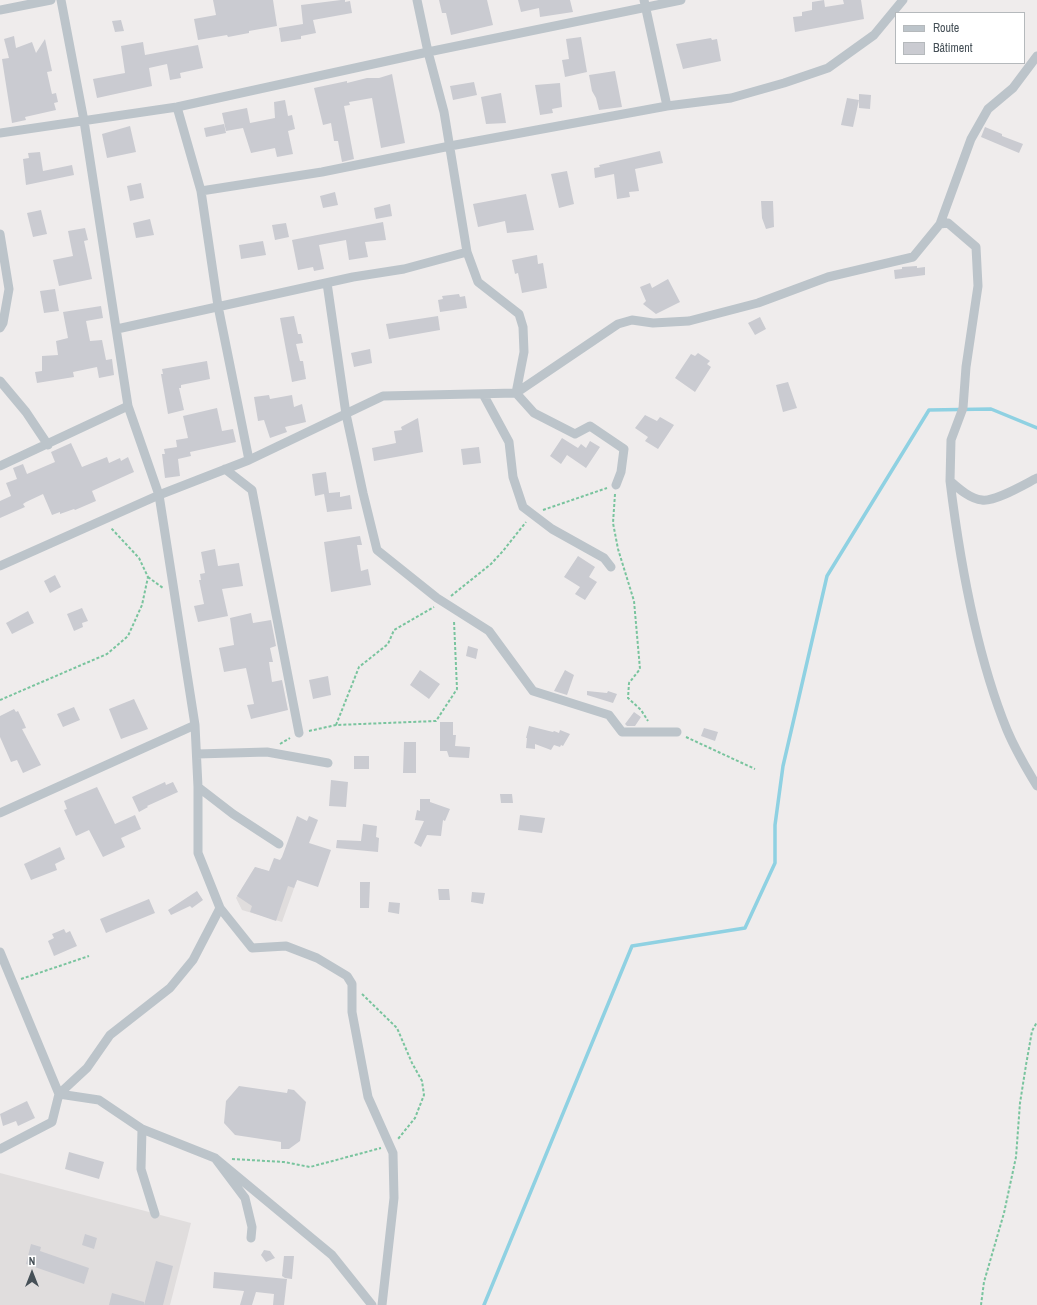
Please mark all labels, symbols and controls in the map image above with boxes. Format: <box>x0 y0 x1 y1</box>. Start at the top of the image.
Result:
legend <box>895 12 1025 64</box>
text: Route <box>933 20 959 36</box>
text: Bâtiment <box>933 40 972 56</box>
north arrow <box>12 1253 52 1293</box>
text: N <box>29 1254 35 1268</box>

